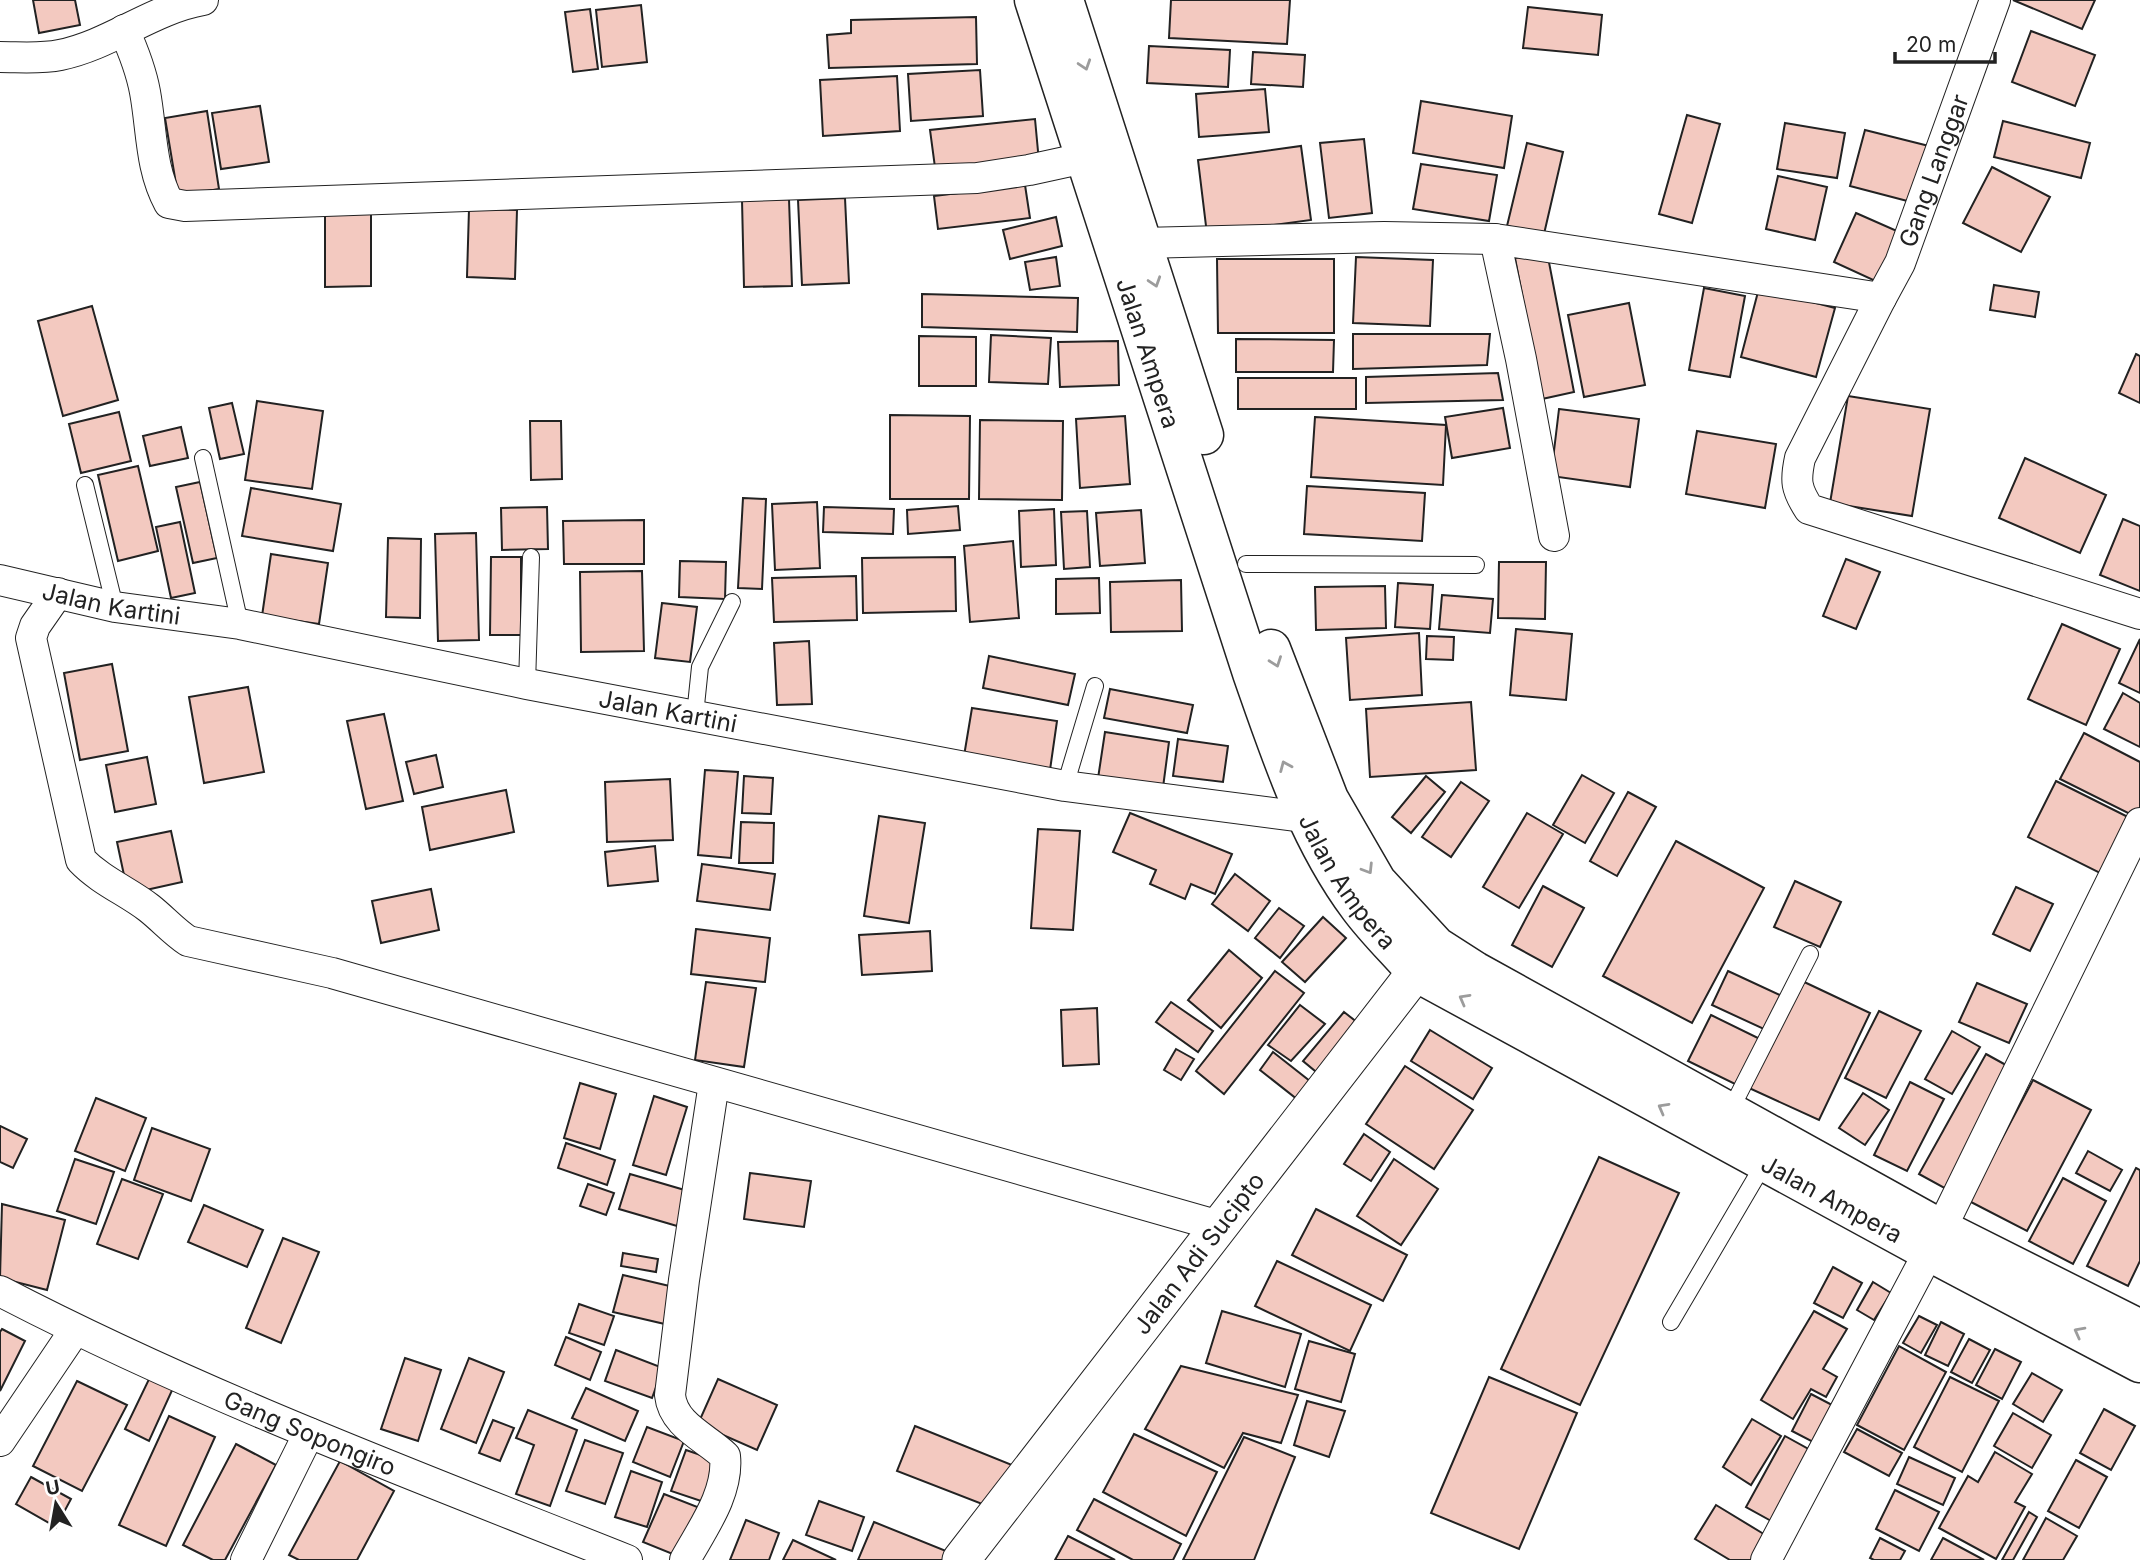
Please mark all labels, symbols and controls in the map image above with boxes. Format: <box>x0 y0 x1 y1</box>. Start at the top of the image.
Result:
scale bar <box>1895 21 1995 65</box>
text: 20 m <box>1906 32 1956 57</box>
one-way arrow <box>1077 59 1092 71</box>
street label: Gang Langgar <box>1892 90 1974 251</box>
street label: Jalan Ampera <box>1110 274 1186 432</box>
one-way arrow <box>1146 275 1161 287</box>
street label: Jalan Kartini <box>39 576 182 630</box>
one-way arrow <box>1268 655 1282 667</box>
street label: Jalan Kartini <box>596 683 740 738</box>
one-way arrow <box>1280 760 1294 772</box>
street label: Jalan Ampera <box>1293 809 1402 955</box>
one-way arrow <box>1360 861 1373 874</box>
one-way arrow <box>1459 994 1471 1007</box>
one-way arrow <box>1658 1103 1671 1116</box>
street label: Jalan Ampera <box>1756 1149 1908 1249</box>
street label: Jalan Adi Sucipto <box>1127 1166 1270 1340</box>
one-way arrow <box>2074 1327 2087 1340</box>
street label: Gang Sopongiro <box>219 1384 400 1481</box>
north arrow <box>21 1469 91 1539</box>
text: U <box>44 1475 62 1500</box>

